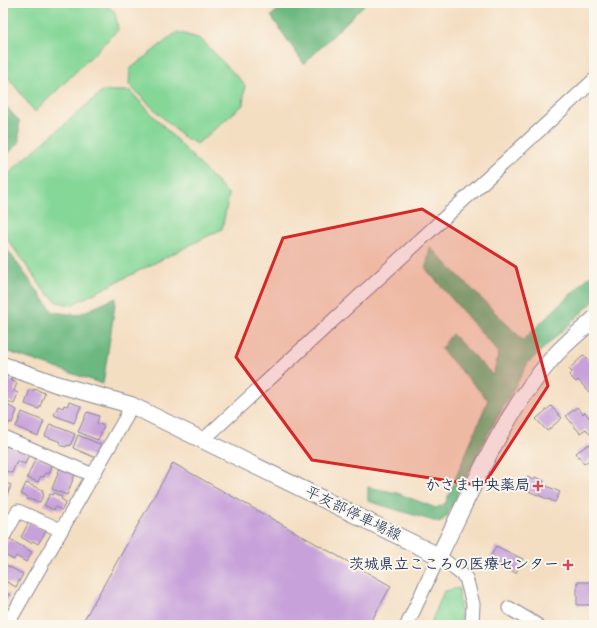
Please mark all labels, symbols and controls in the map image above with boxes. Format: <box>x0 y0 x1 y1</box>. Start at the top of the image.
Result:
place label: かさま中央薬局 <box>425 476 530 496</box>
marker: かさま中央薬局 <box>533 481 543 491</box>
street label: 平友部停車場線 <box>301 482 405 546</box>
place label: 茨城県立こころの医療センター <box>349 555 559 575</box>
marker: 茨城県立こころの医療センター <box>562 559 574 571</box>

